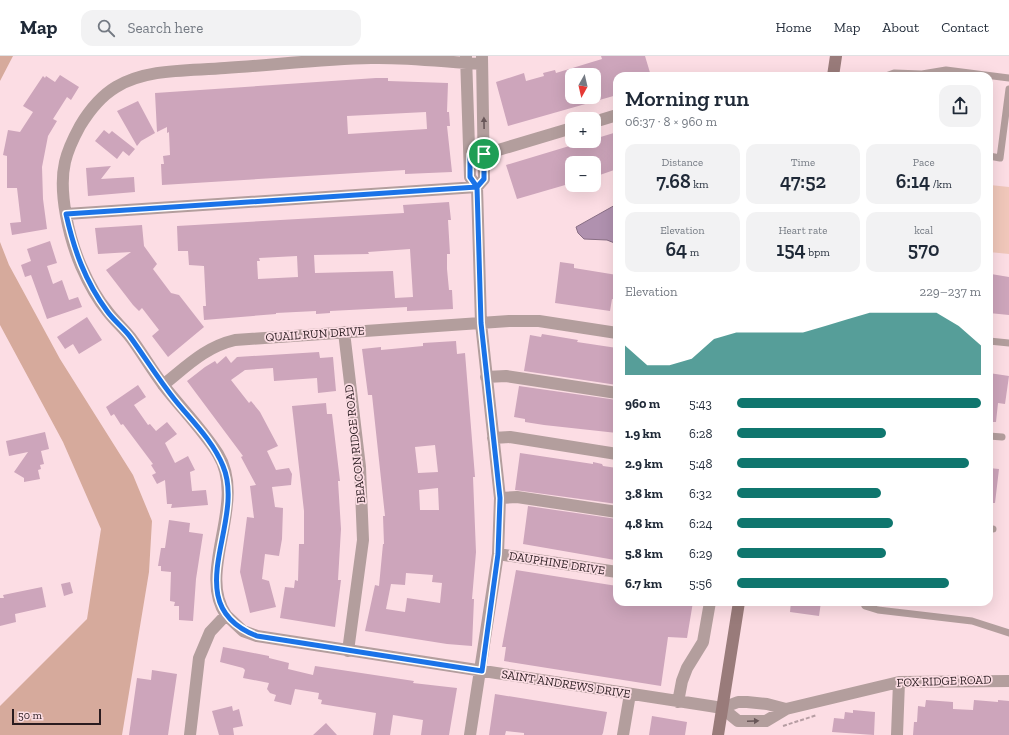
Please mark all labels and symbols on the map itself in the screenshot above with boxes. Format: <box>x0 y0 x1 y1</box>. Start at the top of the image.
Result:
north arrow <box>565 68 601 104</box>
one-way arrow <box>481 116 487 129</box>
pin <box>467 137 501 171</box>
street label: QUAIL RUN DRIVE <box>265 324 365 344</box>
street label: BEACON RIDGE ROAD <box>342 384 368 504</box>
street label: DAUPHINE DRIVE <box>508 549 606 577</box>
street label: SAINT ANDREWS DRIVE <box>501 667 631 701</box>
street label: FOX RIDGE ROAD <box>896 672 992 690</box>
scale bar <box>12 707 101 726</box>
one-way arrow <box>747 718 760 724</box>

